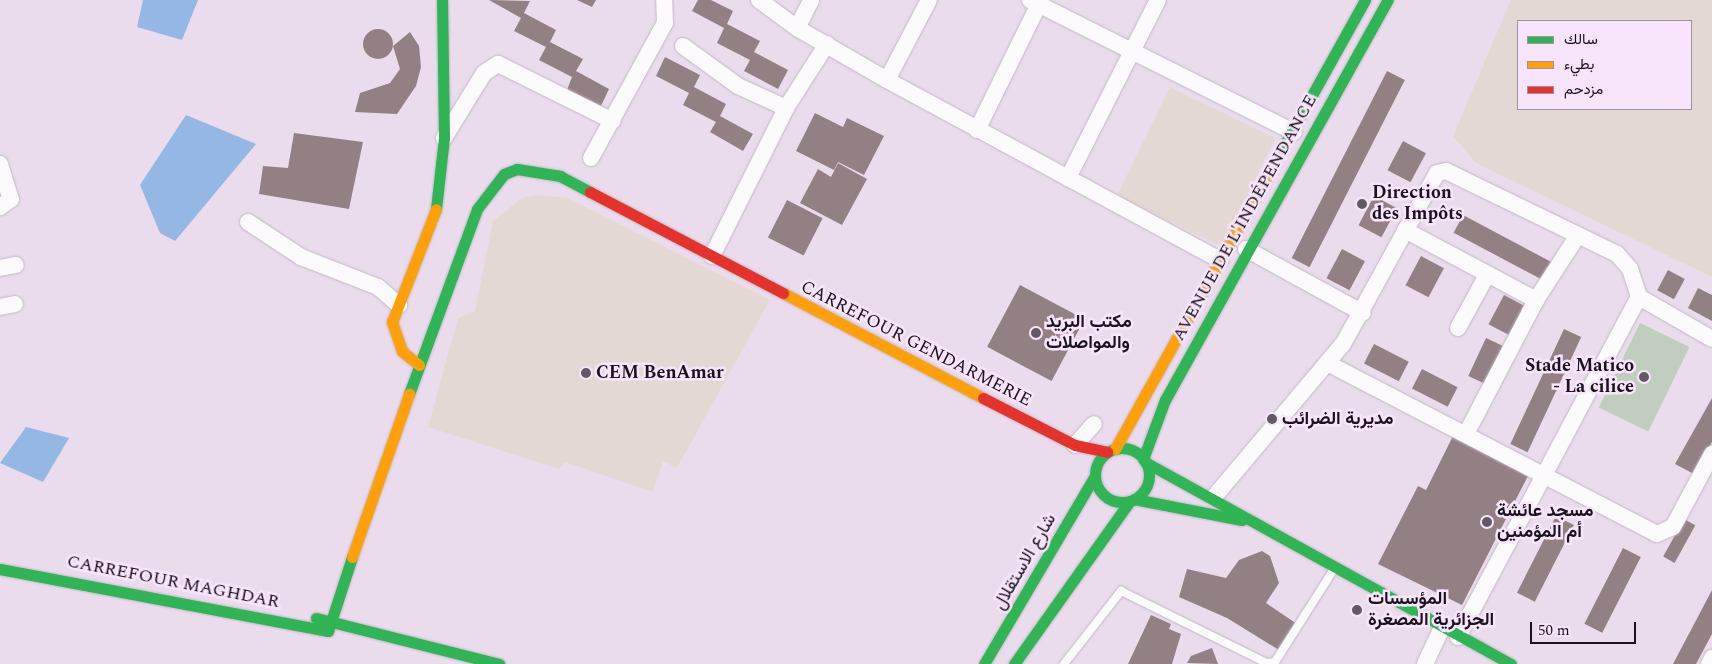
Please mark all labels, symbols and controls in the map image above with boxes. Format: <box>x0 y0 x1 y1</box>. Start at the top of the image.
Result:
legend <box>1517 20 1692 110</box>
text: سالك <box>1564 28 1598 51</box>
text: بطيء <box>1564 53 1594 76</box>
text: مزدحم <box>1564 78 1603 101</box>
street label: AVENUE DE L'INDÉPENDANCE <box>1168 91 1322 345</box>
place label: Direction des Impôts <box>1372 183 1463 225</box>
marker: Direction des Impôts <box>1356 198 1368 210</box>
street label: CARREFOUR GENDARMERIE <box>797 276 1035 412</box>
place label: مكتب البريد والمواصلات <box>1046 312 1132 354</box>
marker: مكتب البريد والمواصلات <box>1030 327 1042 339</box>
place label: Stade Matico - La cilice <box>1525 356 1634 398</box>
place label: CEM BenAmar <box>596 362 724 384</box>
marker: CEM BenAmar <box>580 367 592 379</box>
marker: Stade Matico - La cilice <box>1638 371 1650 383</box>
place label: مديرية الضرائب <box>1282 408 1394 430</box>
marker: مديرية الضرائب <box>1266 413 1278 425</box>
place label: مسجد عائشة أم المؤمنين <box>1497 501 1593 544</box>
street label: شارع الاستقلال <box>989 510 1061 614</box>
marker: مسجد عائشة أم المؤمنين <box>1481 516 1493 528</box>
street label: CARREFOUR MAGHDAR <box>65 551 281 613</box>
place label: المؤسسات الجزائرية المصغرة <box>1368 589 1494 632</box>
marker: المؤسسات الجزائرية المصغرة <box>1350 603 1364 617</box>
scale bar <box>1532 612 1638 644</box>
text: 50 m <box>1538 619 1570 642</box>

